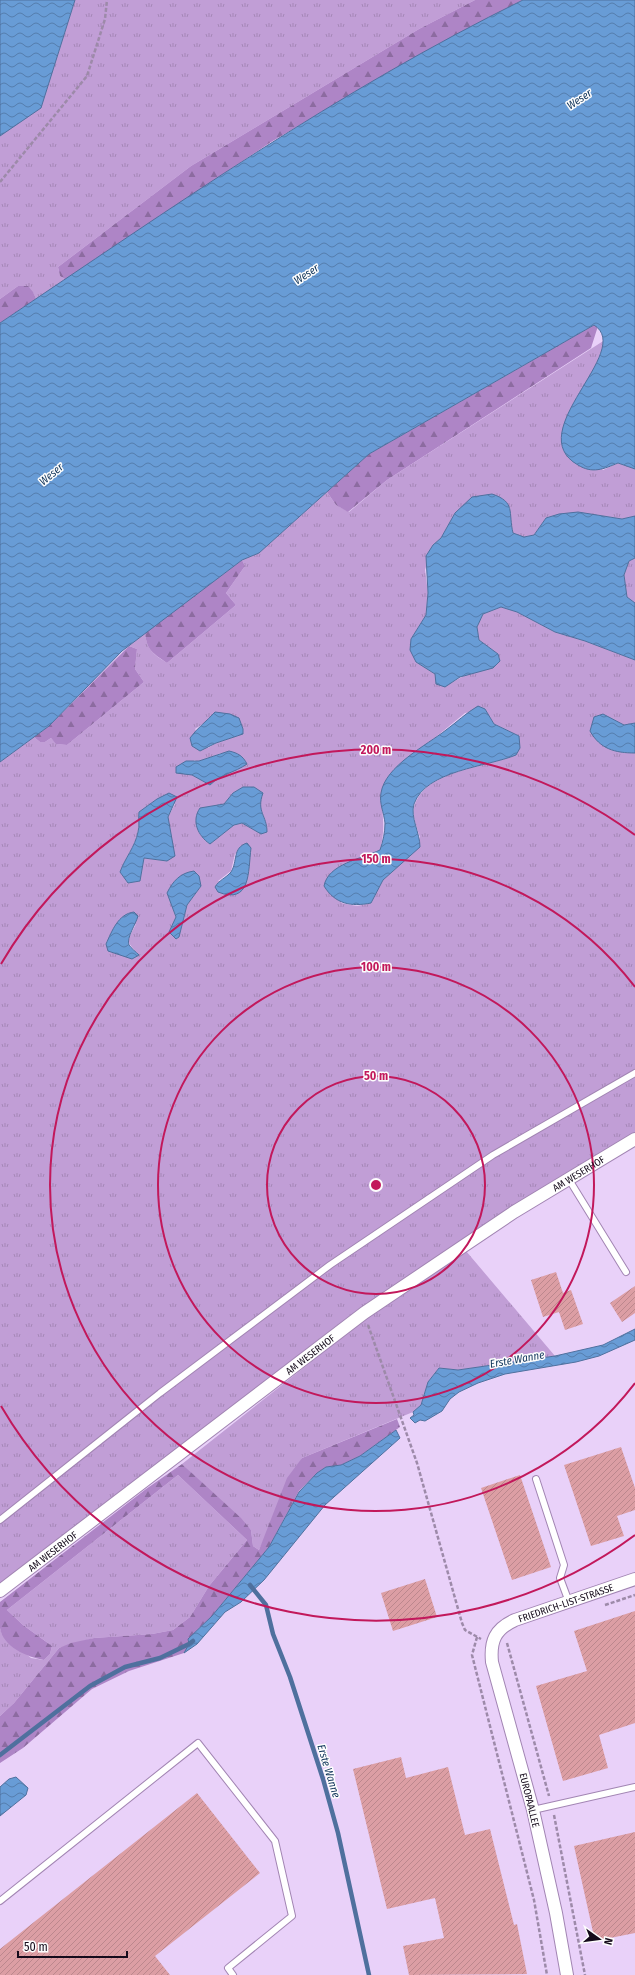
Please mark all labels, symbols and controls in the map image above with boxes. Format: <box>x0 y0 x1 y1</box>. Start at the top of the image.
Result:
water label: Weser <box>564 86 595 112</box>
water label: Weser <box>291 261 322 287</box>
water label: Weser <box>37 460 67 488</box>
text: 200 m <box>360 743 391 757</box>
text: 150 m <box>361 852 391 866</box>
text: 100 m <box>361 960 391 974</box>
text: 50 m <box>364 1069 388 1083</box>
street label: AM WESERHOF <box>551 1153 608 1194</box>
centre of rings <box>369 1178 383 1192</box>
street label: AM WESERHOF <box>284 1332 338 1378</box>
water label: Erste Wanne <box>489 1348 545 1371</box>
street label: AM WESERHOF <box>26 1529 81 1574</box>
street label: FRIEDRICH-LIST-STRASSE <box>517 1582 616 1625</box>
water label: Erste Wanne <box>314 1743 343 1799</box>
street label: EUROPAALLEE <box>516 1772 542 1829</box>
north arrow <box>579 1919 619 1959</box>
scale bar <box>18 1933 127 1959</box>
text: N <box>601 1937 615 1946</box>
text: 50 m <box>24 1940 48 1954</box>

